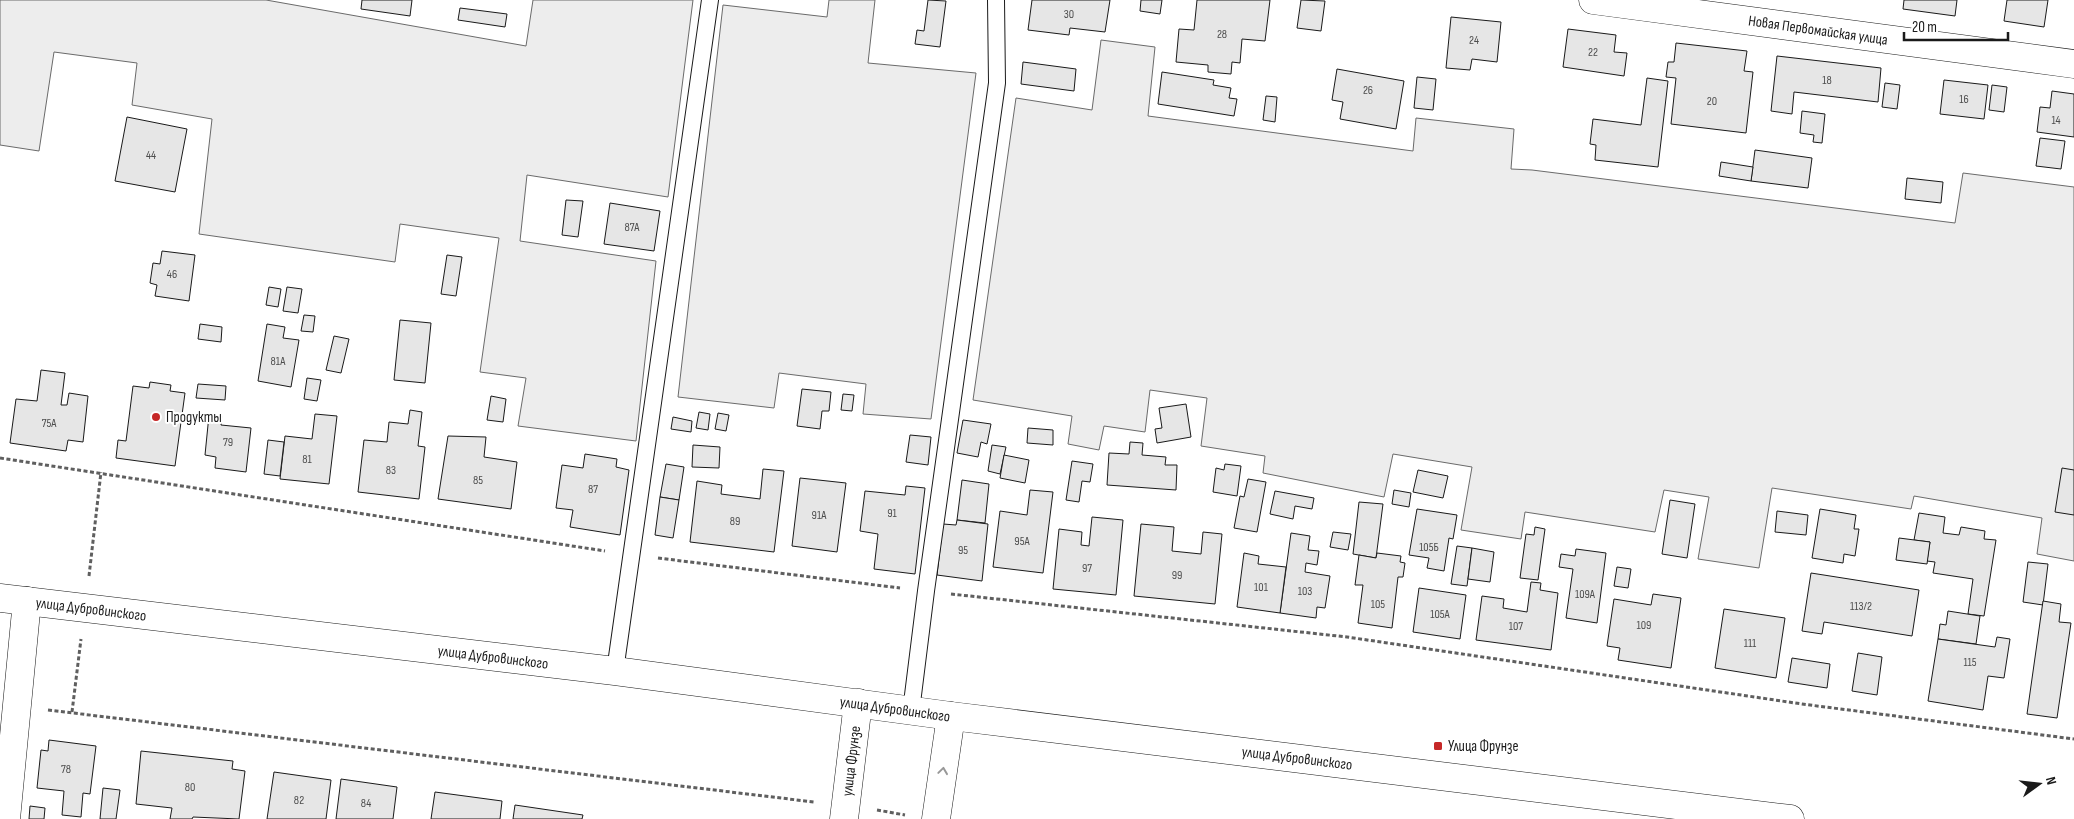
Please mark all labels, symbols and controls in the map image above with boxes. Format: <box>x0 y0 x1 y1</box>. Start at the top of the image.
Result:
house number: 30 <box>1064 7 1074 22</box>
scale bar <box>1904 10 2008 42</box>
street label: Новая Первомайская улица <box>1747 11 1889 50</box>
text: 20 m <box>1912 18 1937 37</box>
house number: 28 <box>1217 27 1227 42</box>
house number: 24 <box>1469 33 1479 48</box>
house number: 22 <box>1588 45 1598 60</box>
house number: 18 <box>1822 73 1832 88</box>
house number: 26 <box>1363 83 1373 98</box>
house number: 16 <box>1959 92 1969 107</box>
house number: 20 <box>1707 94 1717 109</box>
house number: 14 <box>2051 113 2061 128</box>
house number: 44 <box>146 148 156 163</box>
house number: 87А <box>625 220 640 235</box>
house number: 46 <box>167 267 177 282</box>
house number: 81А <box>271 354 286 369</box>
place label: Продукты <box>166 408 222 427</box>
marker: Продукты <box>150 411 162 423</box>
house number: 75А <box>42 416 57 431</box>
house number: 79 <box>223 435 233 450</box>
house number: 81 <box>302 452 313 467</box>
house number: 83 <box>386 463 396 478</box>
house number: 85 <box>473 473 483 488</box>
house number: 87 <box>588 482 598 497</box>
house number: 91 <box>887 506 898 521</box>
house number: 91А <box>812 508 827 523</box>
house number: 89 <box>730 514 740 529</box>
house number: 95А <box>1014 534 1030 549</box>
house number: 105Б <box>1419 540 1439 555</box>
house number: 95 <box>958 543 968 558</box>
house number: 97 <box>1082 561 1092 576</box>
house number: 99 <box>1172 568 1182 583</box>
house number: 101 <box>1254 580 1269 595</box>
house number: 103 <box>1298 584 1312 599</box>
house number: 109А <box>1575 587 1596 602</box>
street label: улица Дубровинского <box>35 593 147 626</box>
house number: 105 <box>1371 597 1385 612</box>
house number: 113/2 <box>1850 599 1872 614</box>
house number: 105А <box>1430 607 1451 622</box>
house number: 109 <box>1637 618 1651 633</box>
house number: 107 <box>1509 619 1523 634</box>
house number: 111 <box>1744 636 1757 651</box>
street label: улица Дубровинского <box>437 641 549 674</box>
house number: 115 <box>1963 655 1977 670</box>
street label: улица Дубровинского <box>839 692 951 727</box>
street label: улица Фрунзе <box>838 725 865 797</box>
place label: Улица Фрунзе <box>1448 737 1519 756</box>
marker: Улица Фрунзе <box>1432 740 1444 752</box>
street label: улица Дубровинского <box>1241 742 1353 775</box>
north arrow <box>2014 759 2064 809</box>
house number: 78 <box>61 762 71 777</box>
one-way arrow <box>937 766 948 774</box>
text: N <box>2042 775 2060 787</box>
house number: 80 <box>185 780 195 795</box>
house number: 82 <box>294 793 304 808</box>
house number: 84 <box>361 796 371 811</box>

